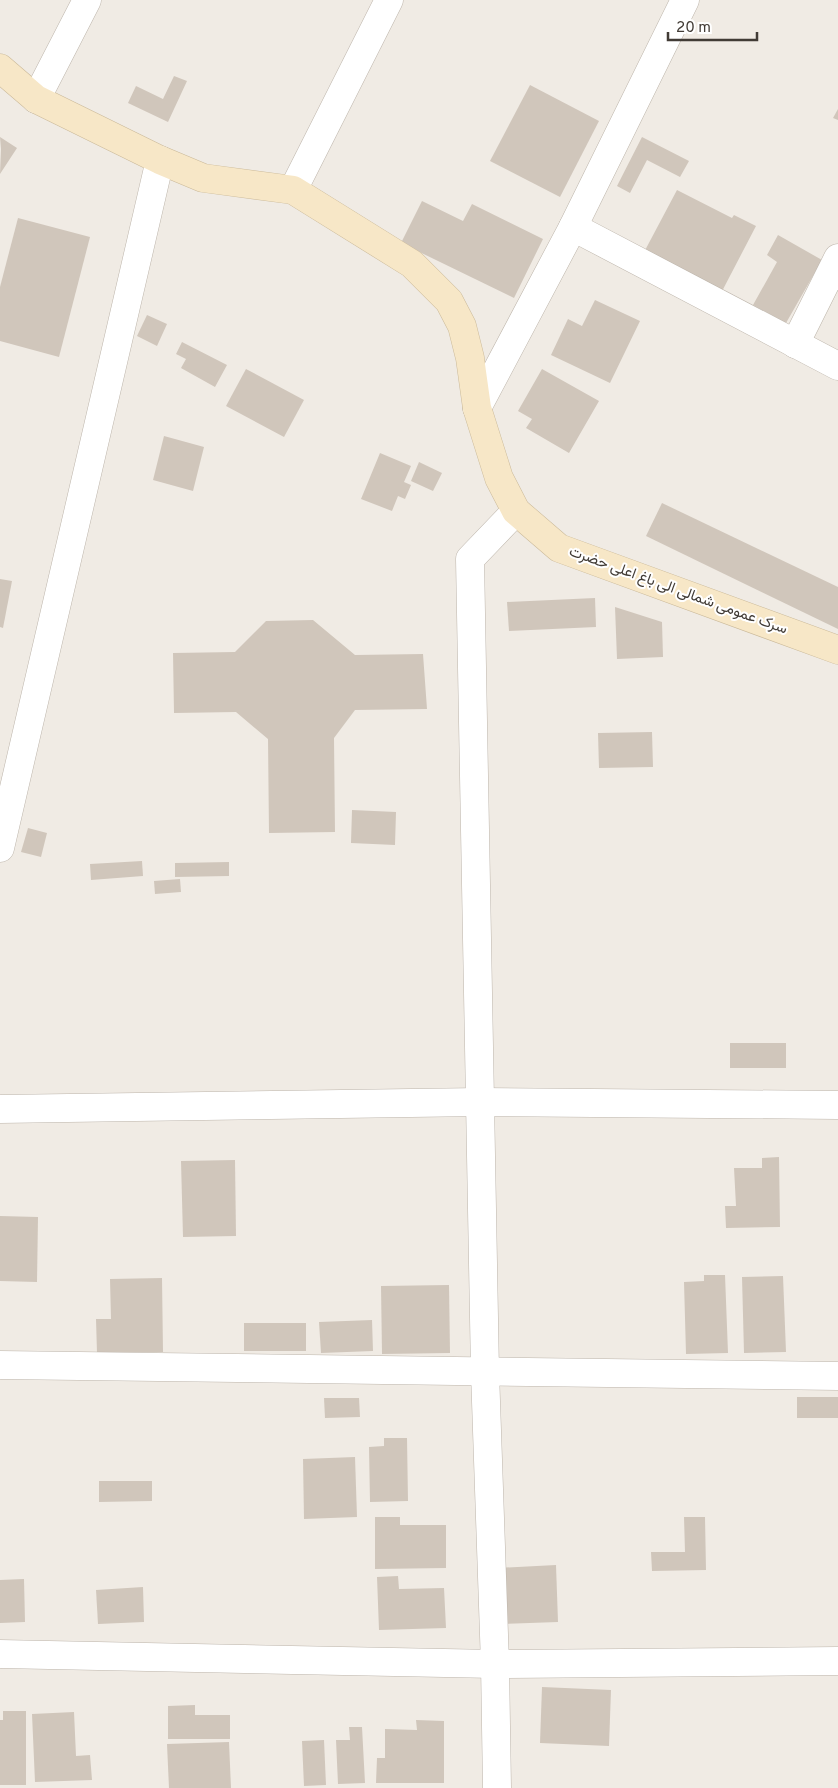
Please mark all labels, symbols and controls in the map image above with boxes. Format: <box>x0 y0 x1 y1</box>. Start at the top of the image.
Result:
scale bar <box>668 10 757 42</box>
text: 20 m <box>676 19 711 38</box>
street label: سرک عمومی شمالی الی باغ اعلی حضرت <box>566 543 790 639</box>

